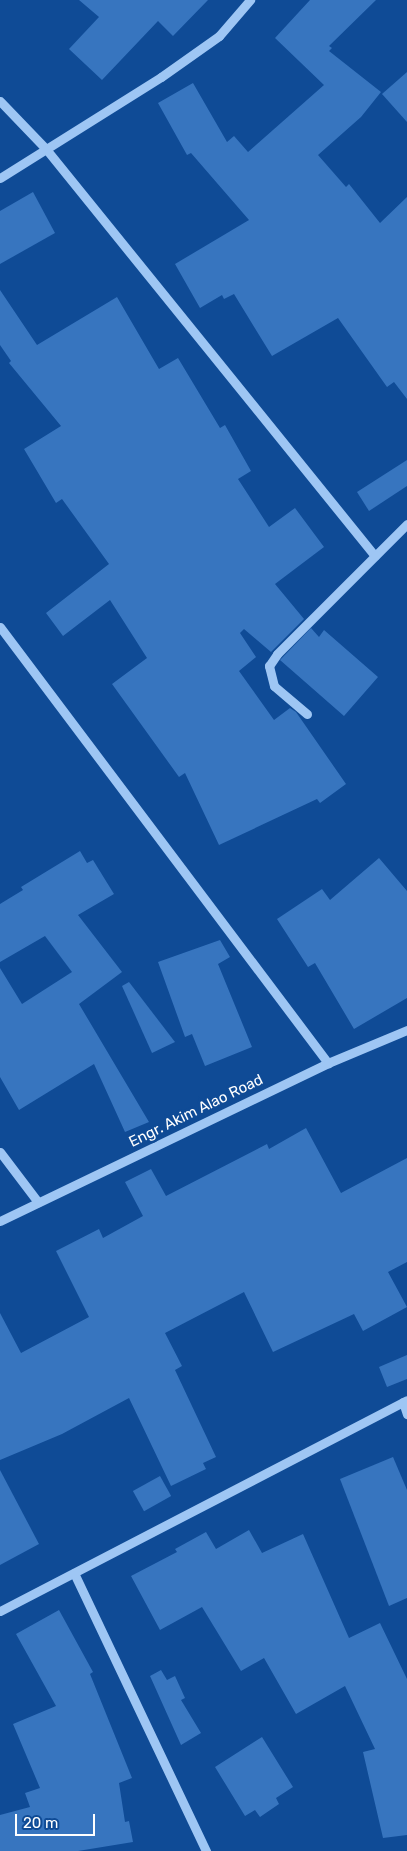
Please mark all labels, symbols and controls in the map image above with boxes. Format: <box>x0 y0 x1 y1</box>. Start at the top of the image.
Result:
street label: Engr. Akim Alao Road <box>126 1071 266 1151</box>
scale bar <box>18 1804 98 1836</box>
text: 20 m <box>23 1814 58 1832</box>

